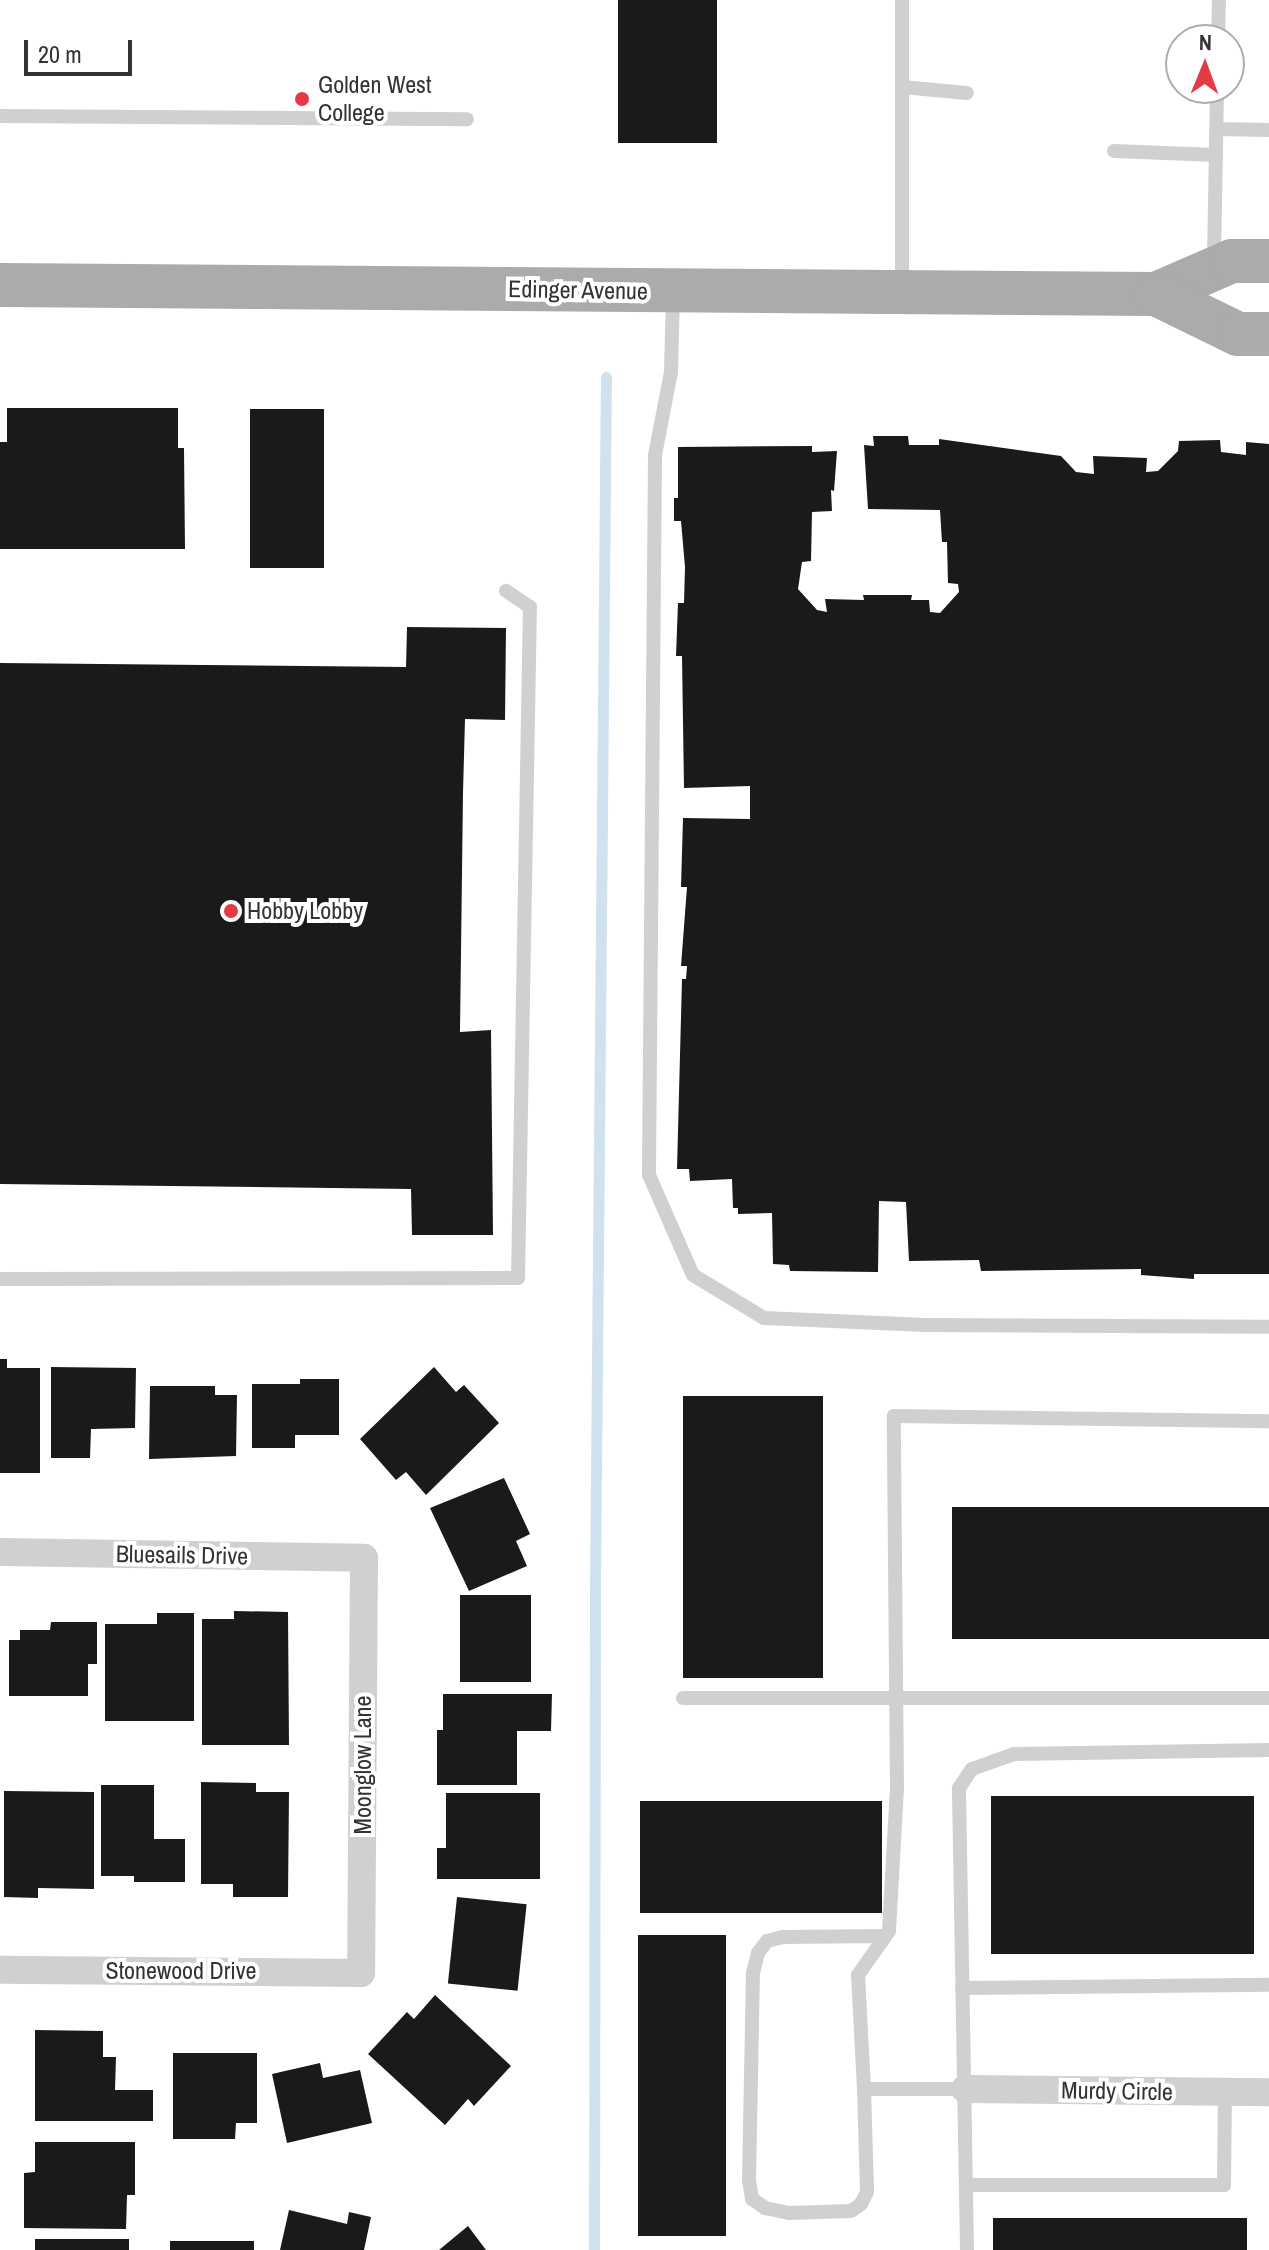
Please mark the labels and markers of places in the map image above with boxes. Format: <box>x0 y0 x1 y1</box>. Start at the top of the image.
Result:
place label: Golden West College <box>318 71 431 127</box>
marker: Golden West College <box>293 90 311 108</box>
place label: Hobby Lobby <box>247 897 363 925</box>
marker: Hobby Lobby <box>222 902 240 920</box>

